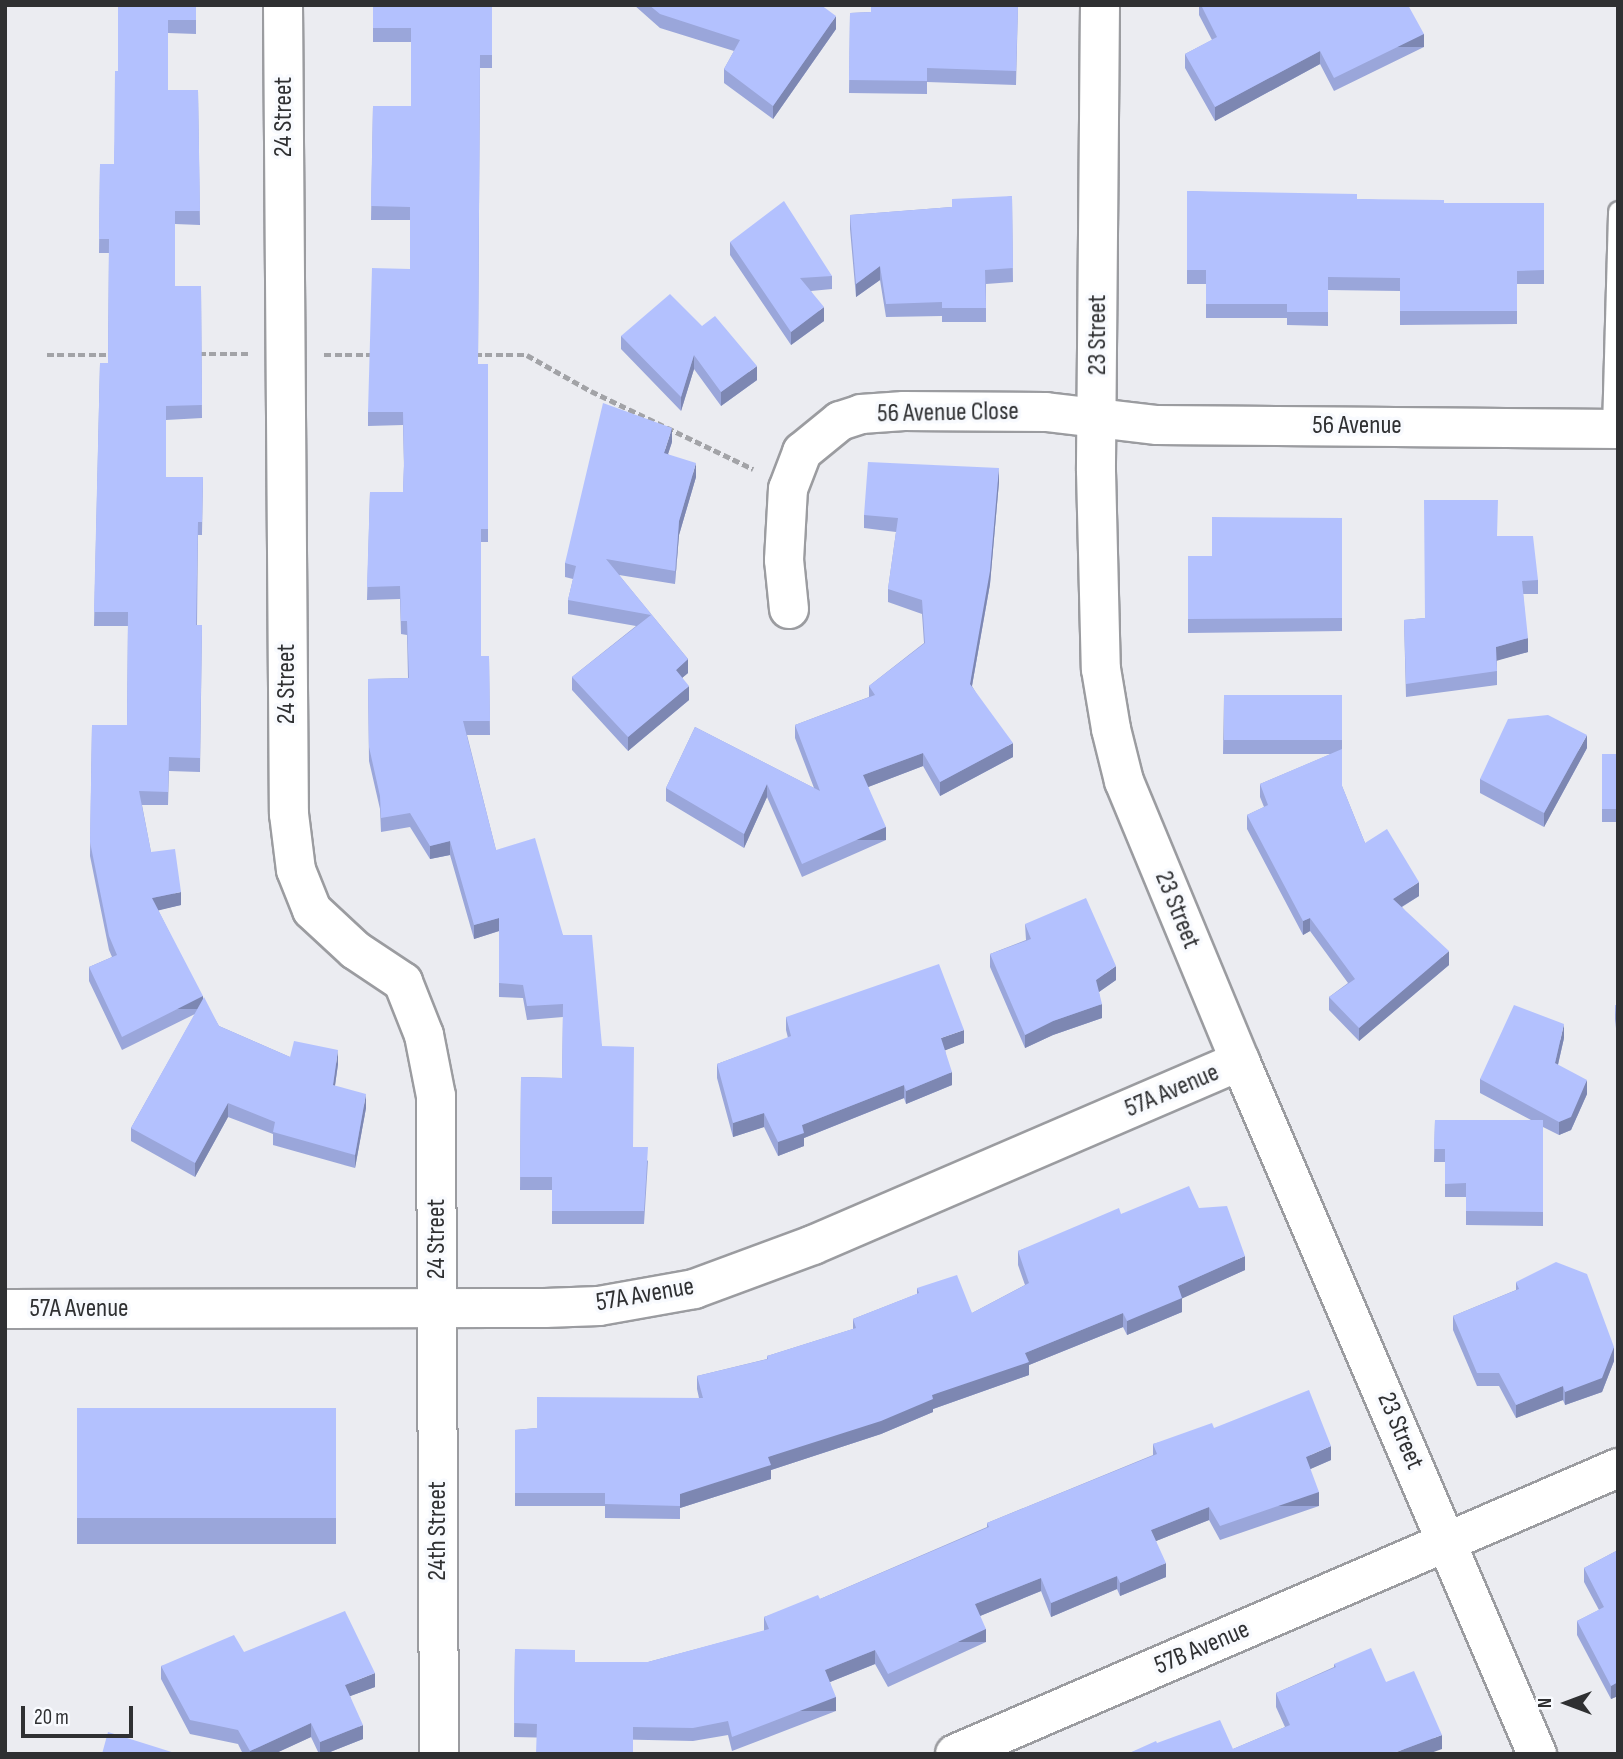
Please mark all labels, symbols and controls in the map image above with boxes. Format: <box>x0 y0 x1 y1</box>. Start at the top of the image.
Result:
street label: 24 Street <box>268 77 300 157</box>
street label: 23 Street <box>1082 295 1114 375</box>
street label: 56 Avenue Close <box>877 396 1019 430</box>
street label: 56 Avenue <box>1312 410 1402 442</box>
street label: 24 Street <box>271 644 303 724</box>
street label: 23 Street <box>1147 867 1207 953</box>
street label: 57A Avenue <box>1120 1057 1224 1125</box>
street label: 24 Street <box>421 1199 453 1279</box>
street label: 57A Avenue <box>593 1271 697 1319</box>
street label: 57A Avenue <box>29 1293 129 1325</box>
street label: 23 Street <box>1370 1388 1430 1474</box>
street label: 24th Street <box>422 1481 454 1581</box>
street label: 57B Avenue <box>1150 1614 1254 1682</box>
north arrow <box>1532 1668 1602 1738</box>
scale bar <box>24 1692 136 1736</box>
text: N <box>1534 1698 1557 1708</box>
text: 20 m <box>34 1705 69 1730</box>

